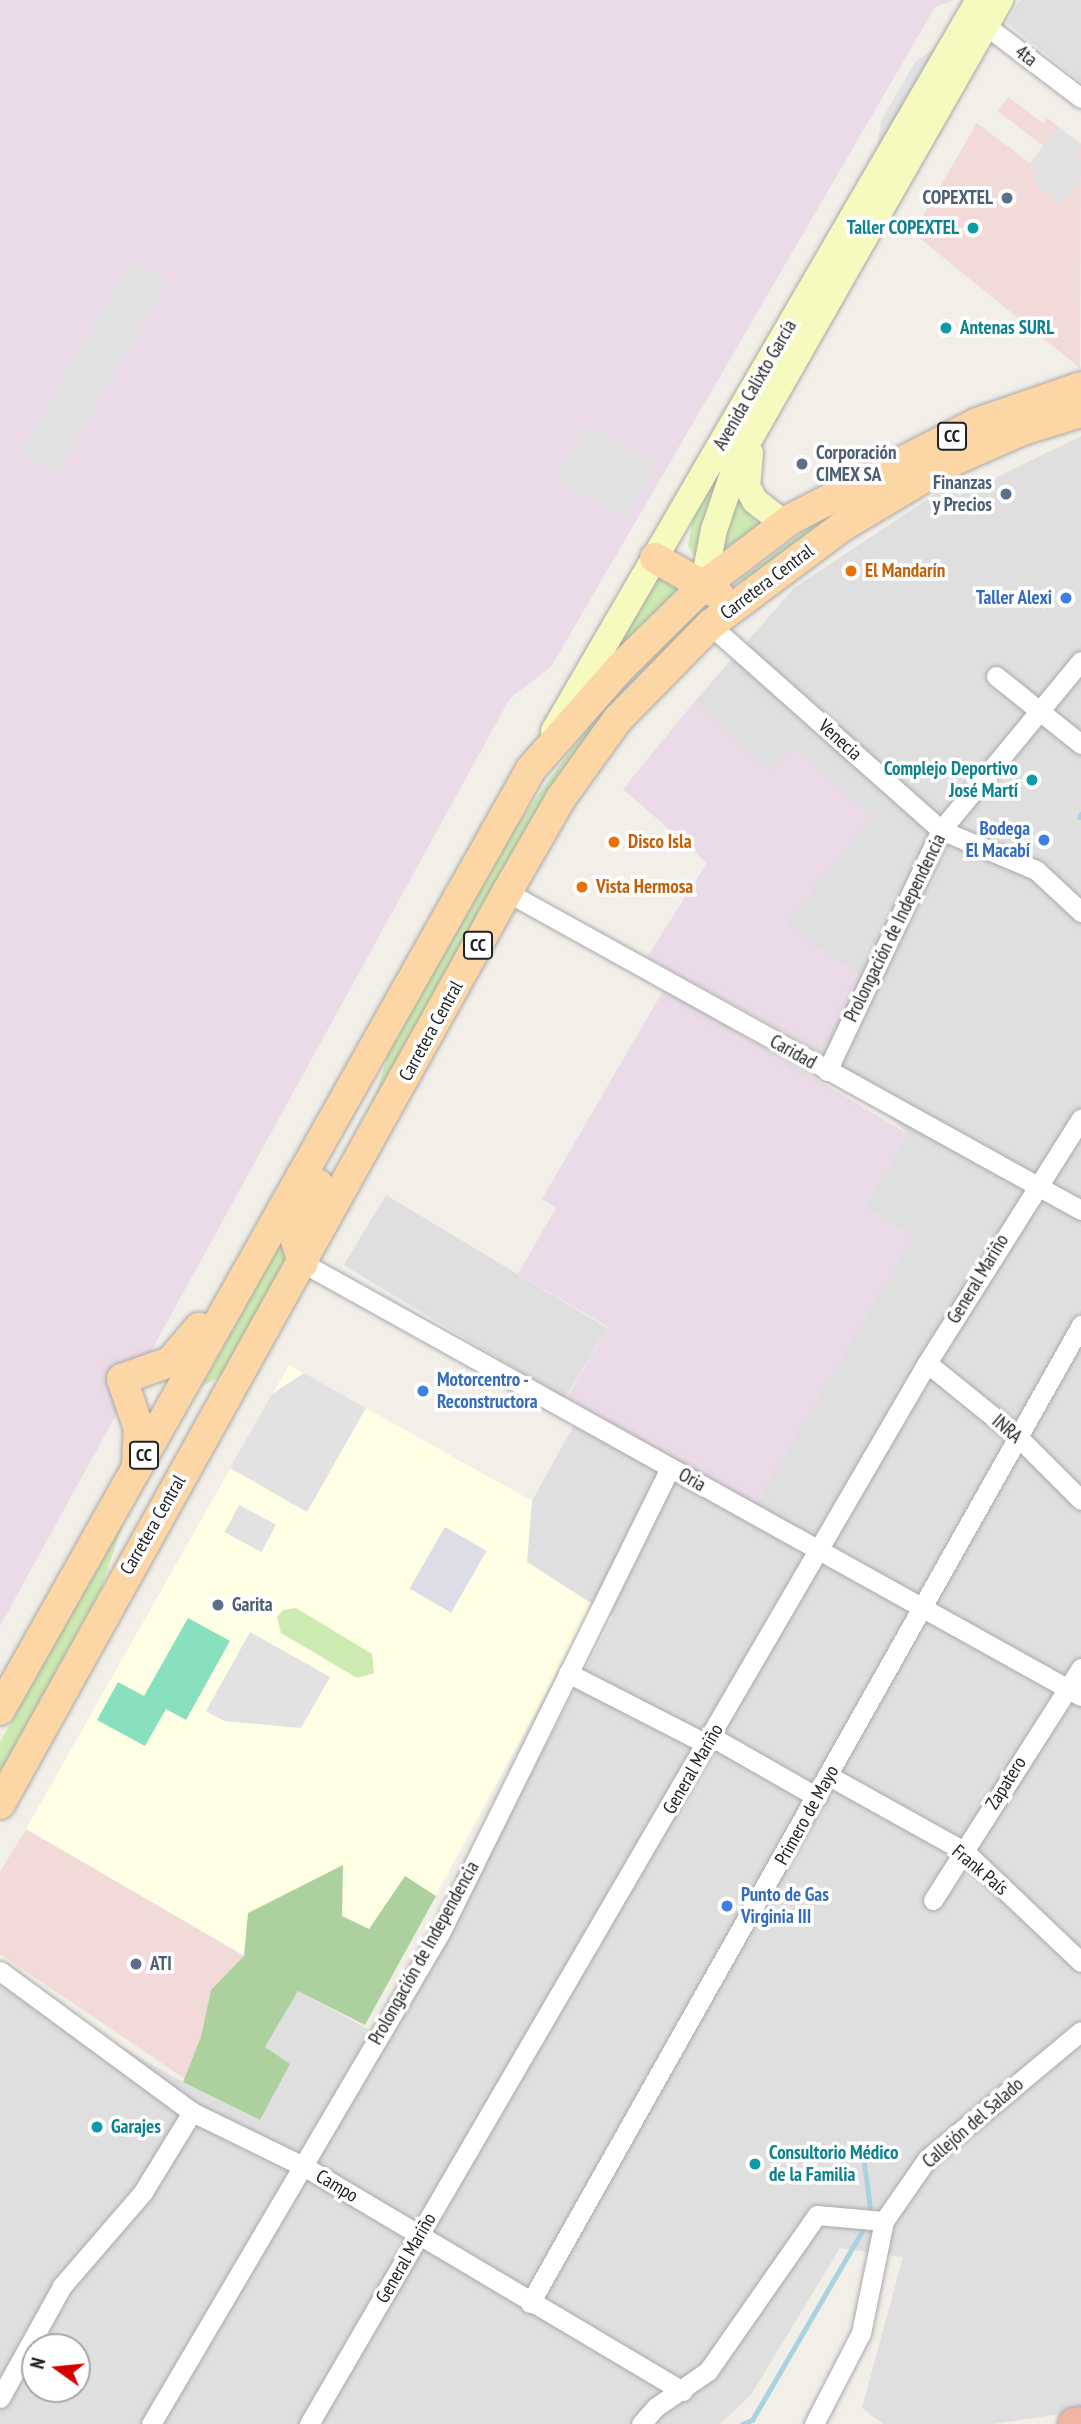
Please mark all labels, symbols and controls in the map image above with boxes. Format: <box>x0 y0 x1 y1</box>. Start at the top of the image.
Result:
street label: 4ta <box>1011 40 1041 72</box>
place label: COPEXTEL <box>923 187 993 209</box>
marker: COPEXTEL <box>999 190 1015 206</box>
place label: Taller COPEXTEL <box>847 217 959 239</box>
marker: Taller COPEXTEL <box>965 220 981 236</box>
street label: Avenida Calixto García <box>709 316 801 454</box>
place label: Antenas SURL <box>960 317 1054 339</box>
marker: Antenas SURL <box>938 320 954 336</box>
road number: CC <box>936 422 968 450</box>
place label: Corporación CIMEX SA <box>816 442 896 486</box>
marker: Corporación CIMEX SA <box>794 456 810 472</box>
place label: Finanzas y Precios <box>932 472 992 516</box>
marker: Finanzas y Precios <box>998 486 1014 502</box>
street label: Carretera Central <box>716 540 818 624</box>
place label: El Mandarín <box>865 560 945 582</box>
marker: El Mandarín <box>843 563 859 579</box>
place label: Taller Alexi <box>975 587 1052 609</box>
marker: Taller Alexi <box>1058 590 1074 606</box>
street label: Venecia <box>814 715 866 765</box>
place label: Complejo Deportivo José Martí <box>884 758 1018 802</box>
marker: Complejo Deportivo José Martí <box>1024 772 1040 788</box>
place label: Bodega El Macabí <box>966 818 1030 862</box>
street label: Prolongación de Independencia <box>840 830 950 1026</box>
place label: Disco Isla <box>628 831 691 853</box>
marker: Bodega El Macabí <box>1036 832 1052 848</box>
marker: Disco Isla <box>606 834 622 850</box>
place label: Vista Hermosa <box>596 876 693 898</box>
marker: Vista Hermosa <box>574 879 590 895</box>
road number: CC <box>462 930 494 960</box>
street label: Carretera Central <box>394 977 468 1085</box>
street label: Caridad <box>766 1030 820 1074</box>
street label: General Mariño <box>942 1230 1014 1328</box>
place label: Motorcentro - Reconstructora <box>437 1369 538 1413</box>
marker: Motorcentro - Reconstructora <box>415 1383 431 1399</box>
street label: INRA <box>987 1410 1027 1448</box>
road number: CC <box>128 1440 160 1470</box>
street label: Oria <box>675 1463 709 1497</box>
street label: Carretera Central <box>115 1471 191 1579</box>
place label: Garita <box>232 1594 273 1616</box>
marker: Garita <box>210 1597 226 1613</box>
street label: General Mariño <box>658 1720 728 1818</box>
street label: Zapatero <box>981 1752 1031 1814</box>
street label: Primero de Mayo <box>770 1761 844 1869</box>
street label: Frank País <box>947 1840 1013 1900</box>
street label: Prolongación de Independencia <box>364 1857 484 2049</box>
place label: Punto de Gas Virginia III <box>741 1884 829 1928</box>
marker: Punto de Gas Virginia III <box>719 1898 735 1914</box>
place label: ATI <box>150 1953 172 1975</box>
marker: ATI <box>128 1956 144 1972</box>
street label: Callejón del Salado <box>918 2073 1028 2173</box>
place label: Garajes <box>111 2116 161 2138</box>
marker: Garajes <box>89 2119 105 2135</box>
place label: Consultorio Médico de la Familia <box>769 2142 898 2186</box>
marker: Consultorio Médico de la Familia <box>747 2156 763 2172</box>
street label: Campo <box>312 2165 362 2207</box>
street label: General Mariño <box>371 2209 441 2307</box>
north arrow <box>21 2333 91 2403</box>
text: N <box>25 2355 51 2371</box>

